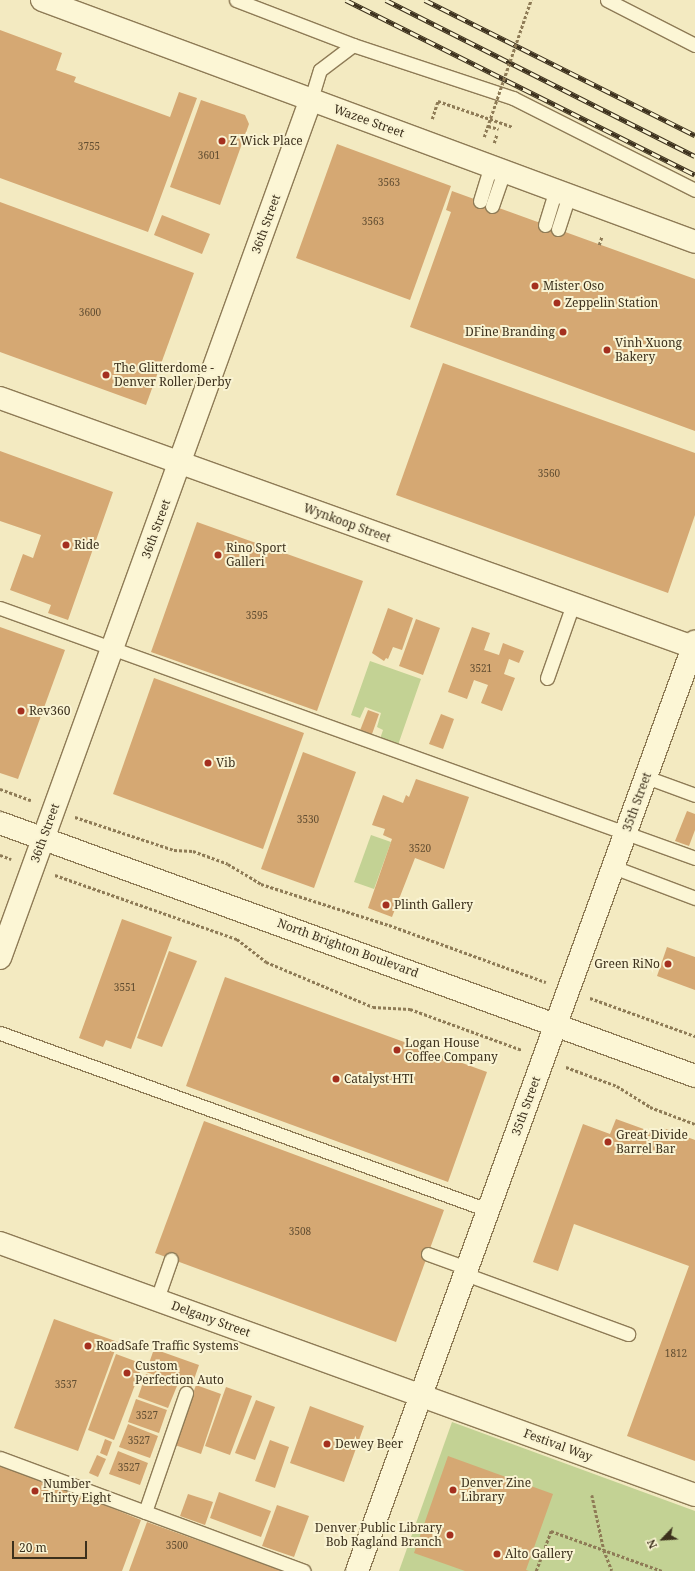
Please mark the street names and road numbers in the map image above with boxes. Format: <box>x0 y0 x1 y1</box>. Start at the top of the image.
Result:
street label: Wazee Street <box>332 102 406 140</box>
street label: 36th Street <box>249 192 283 256</box>
street label: 36th Street <box>139 497 173 561</box>
street label: Wynkoop Street <box>301 501 393 545</box>
street label: 35th Street <box>620 770 654 834</box>
street label: 36th Street <box>28 801 62 865</box>
street label: North Brighton Boulevard <box>275 916 421 980</box>
street label: 35th Street <box>509 1074 543 1138</box>
street label: Delgany Street <box>170 1298 252 1340</box>
street label: Festival Way <box>522 1426 594 1464</box>

